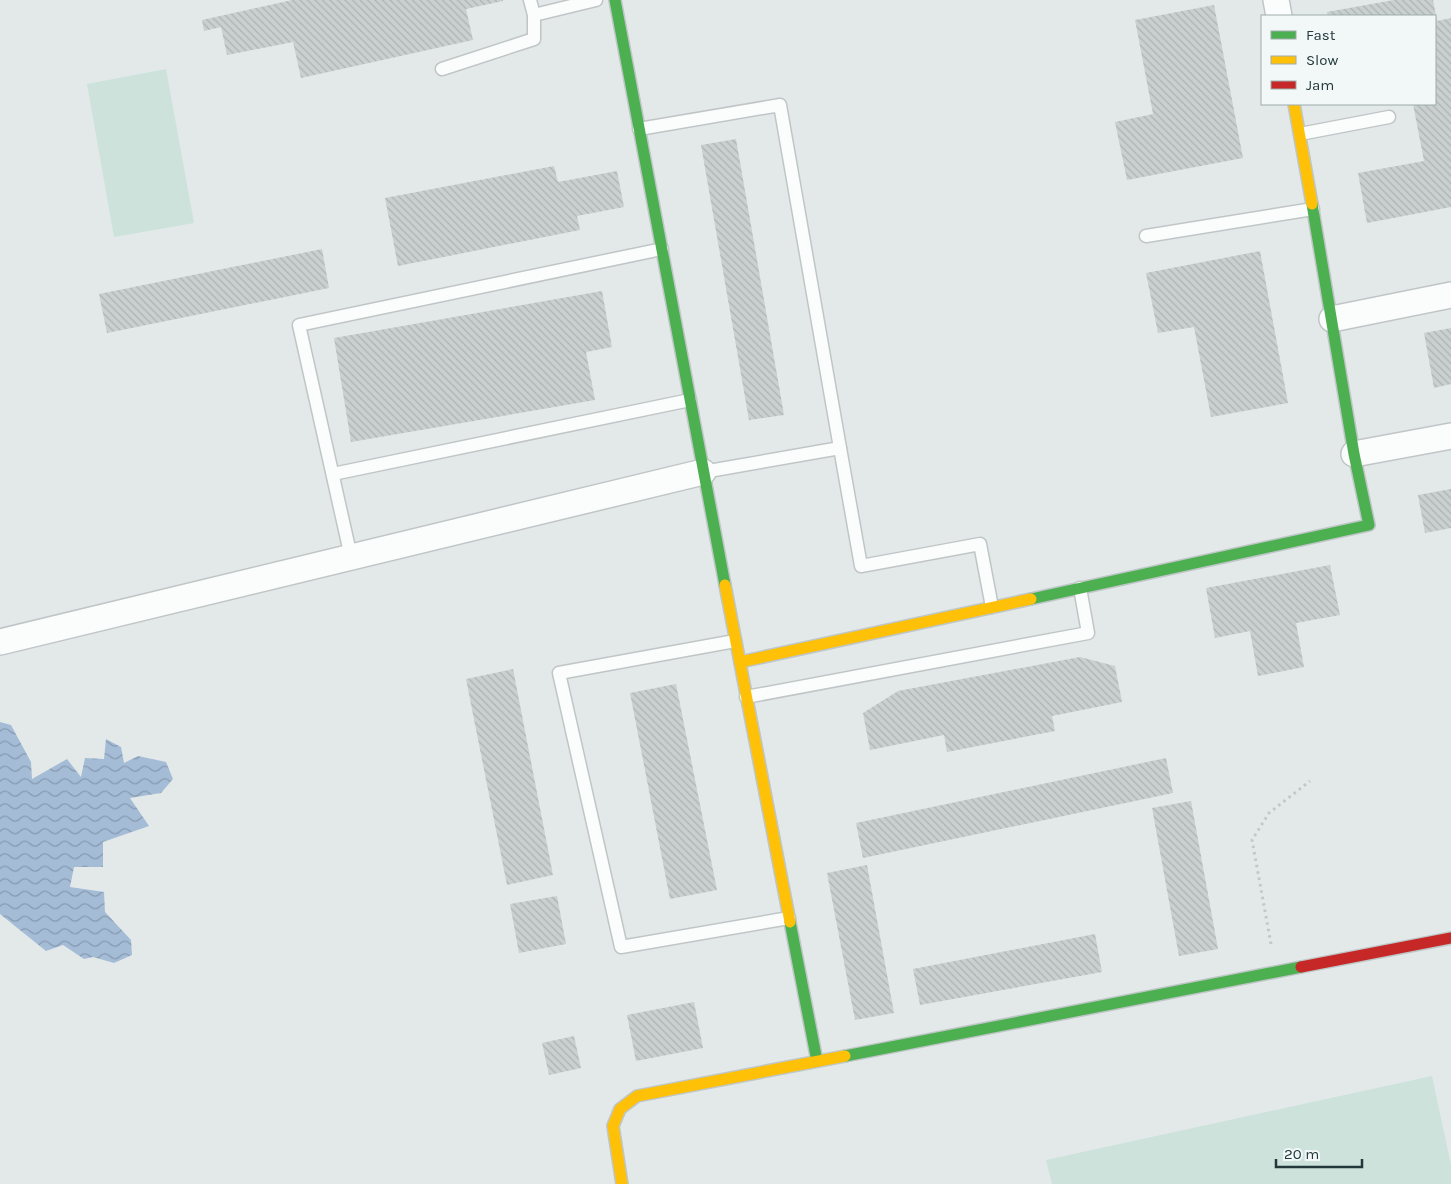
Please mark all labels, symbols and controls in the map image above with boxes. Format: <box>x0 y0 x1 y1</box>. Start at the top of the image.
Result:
legend <box>1261 15 1436 105</box>
text: Fast <box>1306 26 1336 44</box>
text: Slow <box>1306 51 1338 69</box>
text: Jam <box>1306 76 1334 94</box>
scale bar <box>1276 1136 1362 1168</box>
text: 20 m <box>1284 1145 1319 1163</box>

